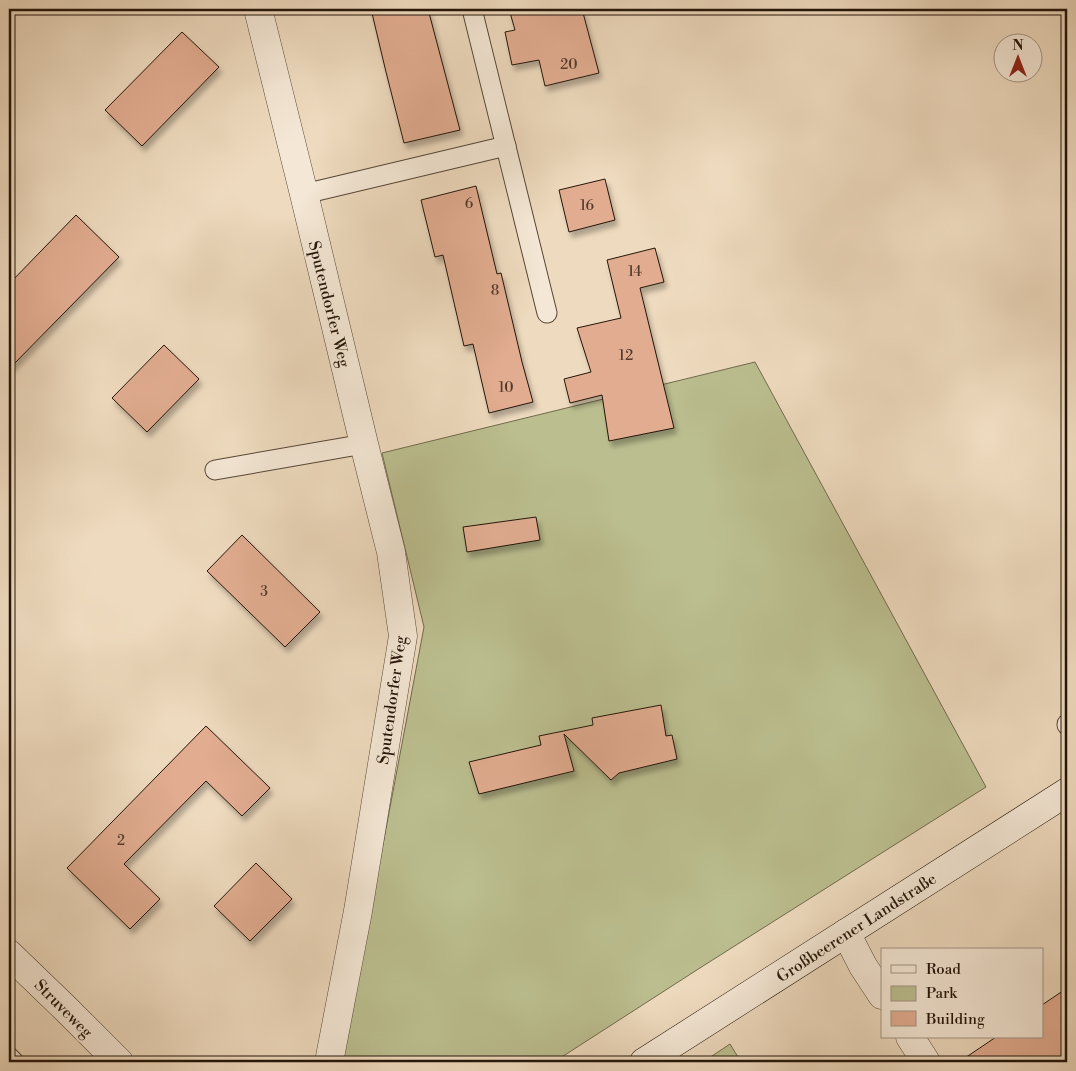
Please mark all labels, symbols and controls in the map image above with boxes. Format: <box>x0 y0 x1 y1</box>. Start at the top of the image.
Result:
north arrow <box>994 32 1044 82</box>
text: N <box>1012 37 1024 55</box>
house number: 20 <box>560 56 578 74</box>
house number: 6 <box>465 195 474 213</box>
house number: 16 <box>580 197 595 215</box>
street label: Sputendorfer Weg <box>304 239 355 370</box>
house number: 14 <box>628 263 642 281</box>
house number: 8 <box>491 282 499 300</box>
house number: 12 <box>619 347 633 365</box>
house number: 10 <box>499 379 513 397</box>
house number: 3 <box>260 583 268 601</box>
street label: Sputendorfer Weg <box>373 634 411 766</box>
house number: 2 <box>117 832 125 850</box>
street label: Großbeerener Landstraße <box>773 869 940 987</box>
legend <box>881 948 1044 1038</box>
text: Road <box>926 960 961 979</box>
street label: Struveweg <box>30 975 97 1043</box>
text: Park <box>926 984 958 1003</box>
text: Building <box>925 1010 985 1029</box>

